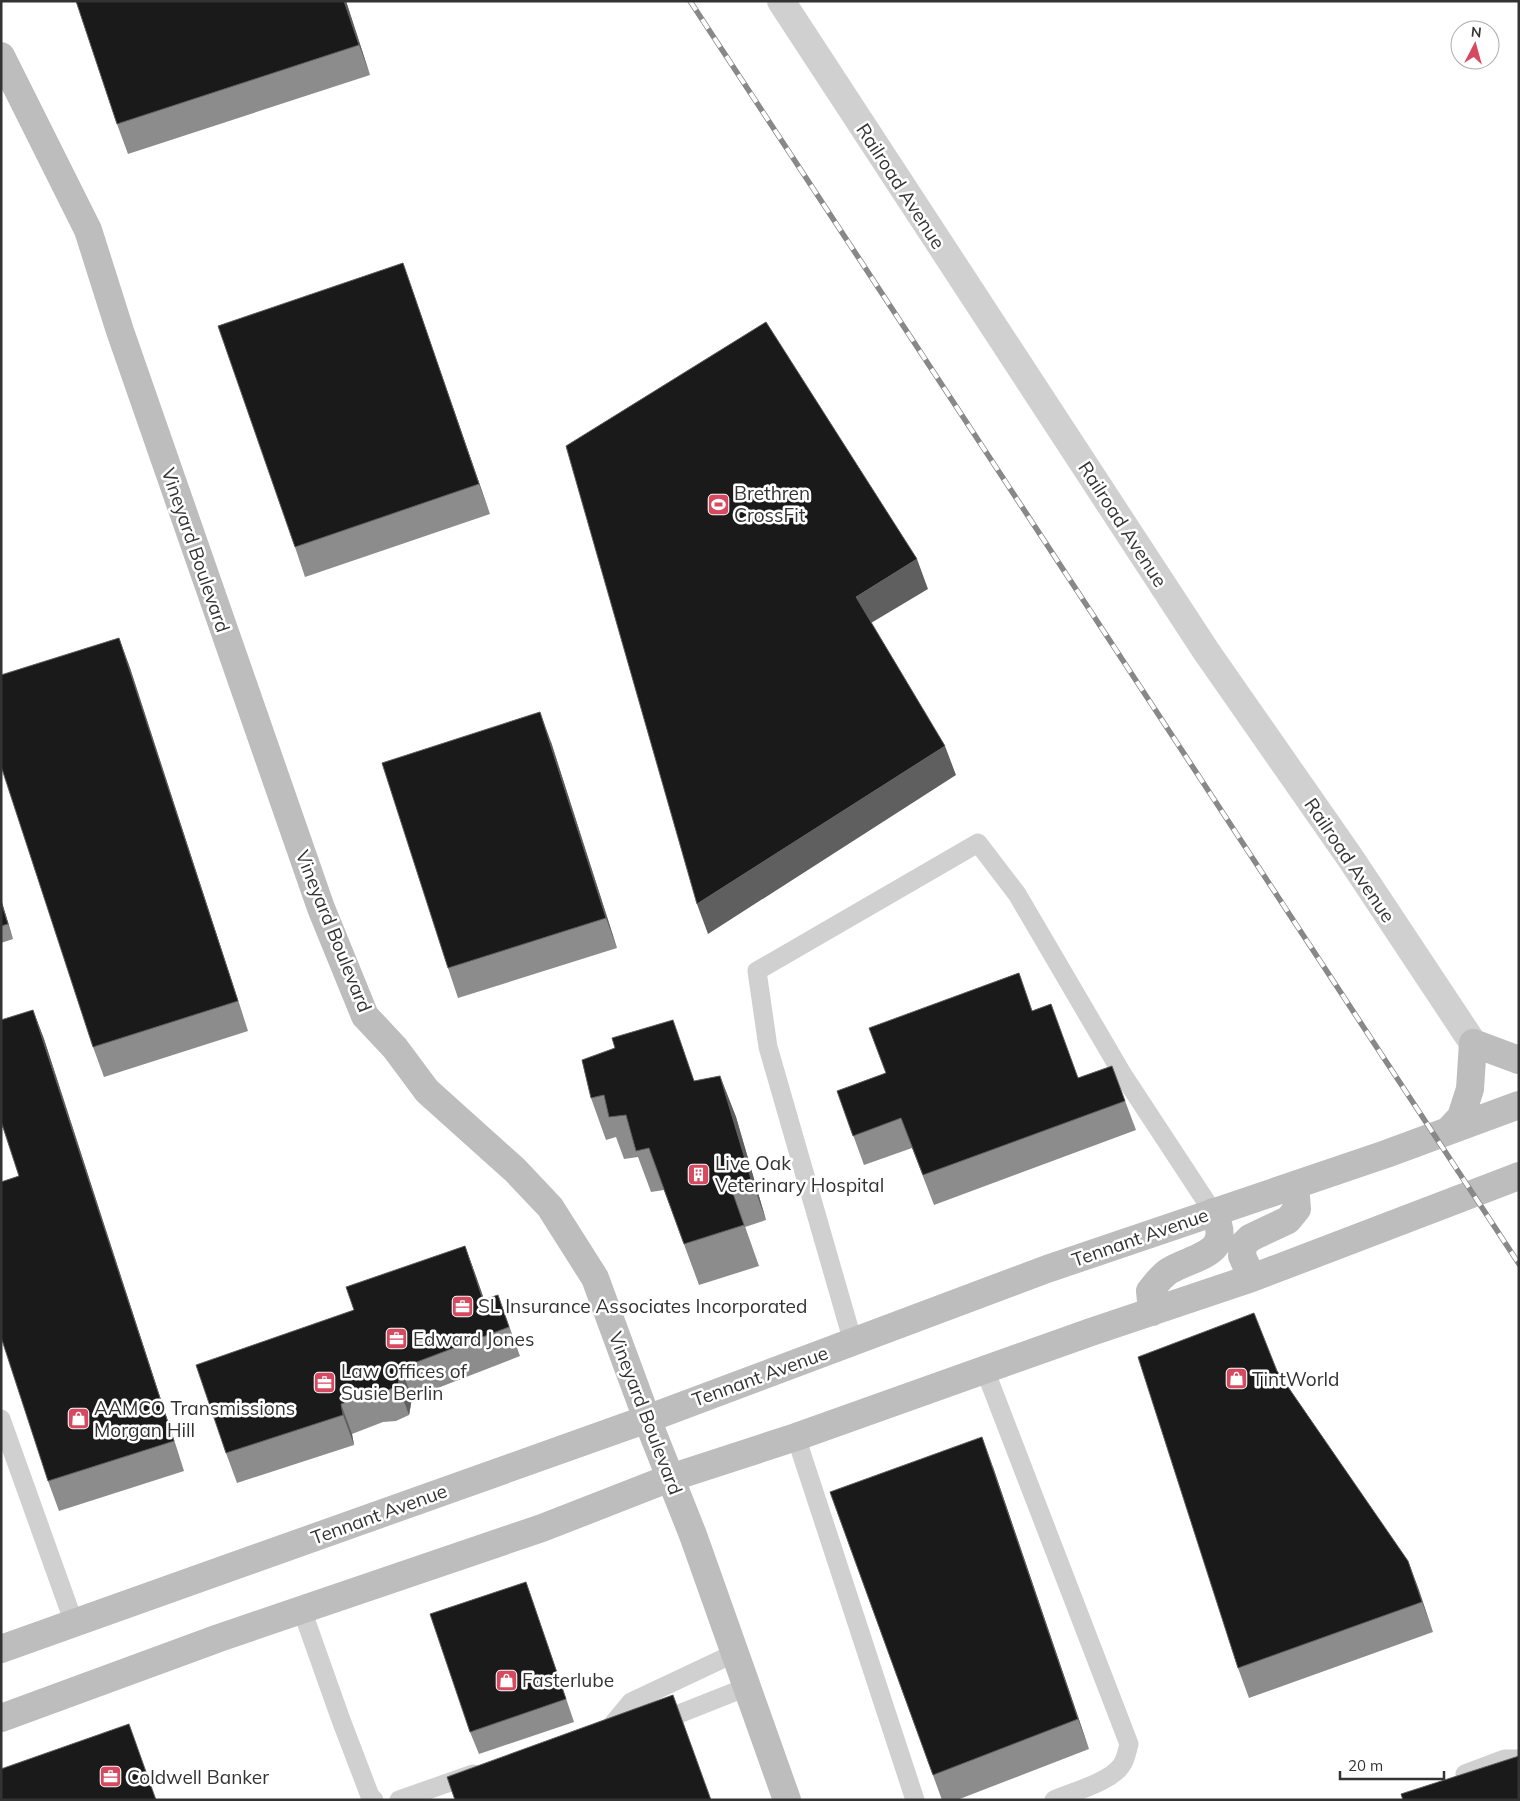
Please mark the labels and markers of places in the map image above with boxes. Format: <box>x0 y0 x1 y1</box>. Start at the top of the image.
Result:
place label: Brethren CrossFit <box>734 481 810 527</box>
sports icon: Brethren CrossFit <box>706 492 730 516</box>
place label: Live Oak Veterinary Hospital <box>715 1151 884 1197</box>
building icon: Live Oak Veterinary Hospital <box>687 1162 711 1186</box>
office icon: SL Insurance Associates Incorporated <box>450 1294 474 1318</box>
place label: SL Insurance Associates Incorporated <box>478 1294 807 1318</box>
office icon: Edward Jones <box>385 1327 409 1351</box>
place label: Edward Jones <box>413 1327 534 1351</box>
place label: Law Offices of Susie Berlin <box>341 1359 468 1405</box>
shop icon: TintWorld <box>1224 1367 1248 1391</box>
place label: TintWorld <box>1252 1367 1339 1391</box>
office icon: Law Offices of Susie Berlin <box>313 1370 337 1394</box>
place label: AAMCO Transmissions Morgan Hill <box>94 1396 295 1442</box>
shop icon: AAMCO Transmissions Morgan Hill <box>66 1407 90 1431</box>
shop icon: Fasterlube <box>494 1668 518 1692</box>
place label: Fasterlube <box>522 1668 614 1692</box>
office icon: Coldwell Banker <box>99 1765 123 1789</box>
place label: Coldwell Banker <box>127 1765 269 1789</box>

